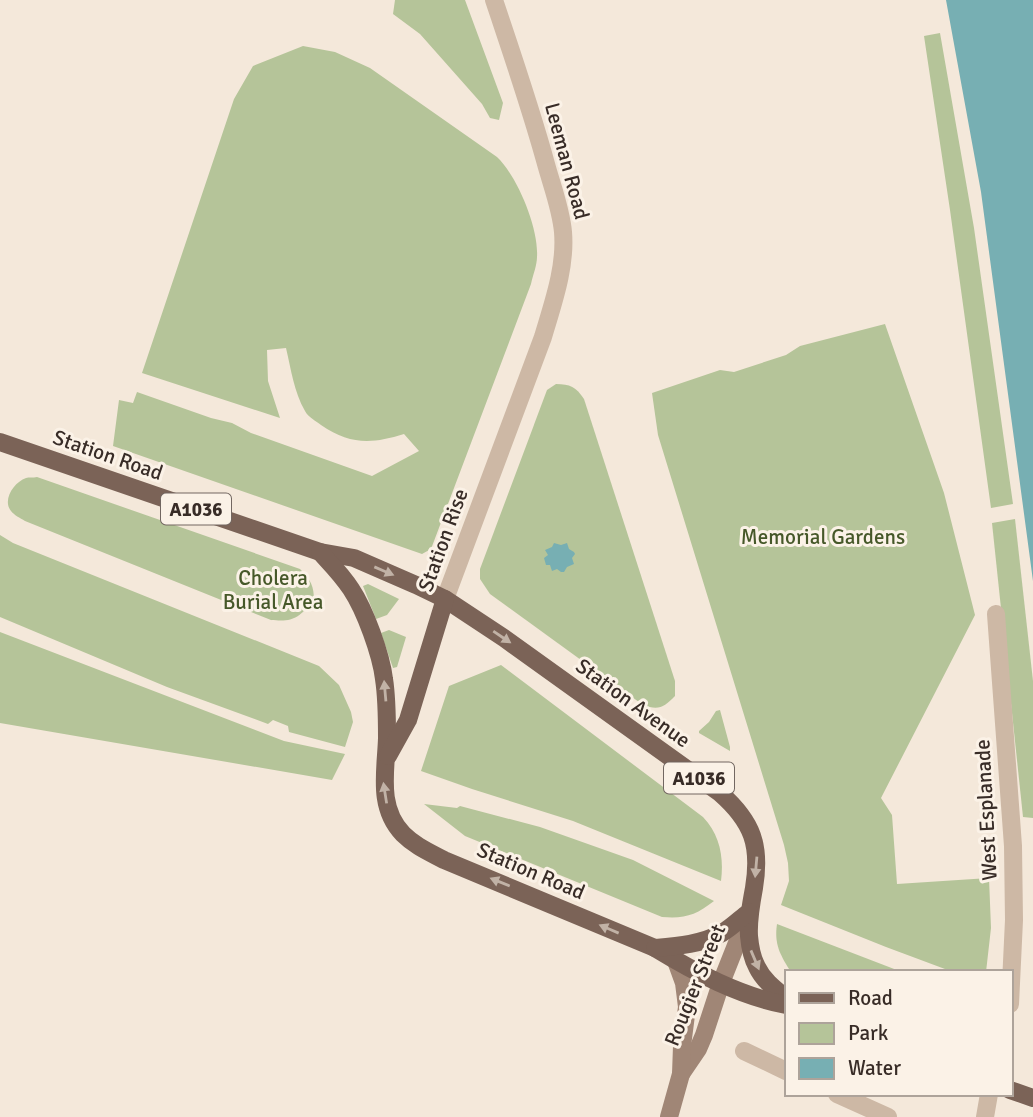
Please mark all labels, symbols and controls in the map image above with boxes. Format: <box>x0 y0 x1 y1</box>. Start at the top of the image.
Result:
street label: Leeman Road <box>539 100 595 222</box>
street label: Station Road <box>50 424 166 486</box>
street label: Station Rise <box>412 485 474 595</box>
road number: A1036 <box>161 494 231 524</box>
park label: Memorial Gardens <box>741 524 905 550</box>
park label: Cholera Burial Area <box>223 565 323 615</box>
one-way arrow <box>374 565 394 577</box>
one-way arrow <box>493 630 511 644</box>
street label: Station Avenue <box>571 653 695 753</box>
one-way arrow <box>379 680 390 702</box>
street label: West Esplanade <box>969 739 1003 881</box>
road number: A1036 <box>664 762 734 793</box>
one-way arrow <box>379 782 390 804</box>
street label: Station Road <box>473 837 589 905</box>
one-way arrow <box>750 856 761 878</box>
one-way arrow <box>489 877 510 888</box>
street label: Rougier Street <box>659 920 731 1050</box>
one-way arrow <box>598 923 619 934</box>
one-way arrow <box>750 950 761 971</box>
legend <box>785 970 1012 1096</box>
text: Road <box>848 985 893 1011</box>
text: Park <box>848 1020 889 1046</box>
text: Water <box>848 1055 901 1081</box>

